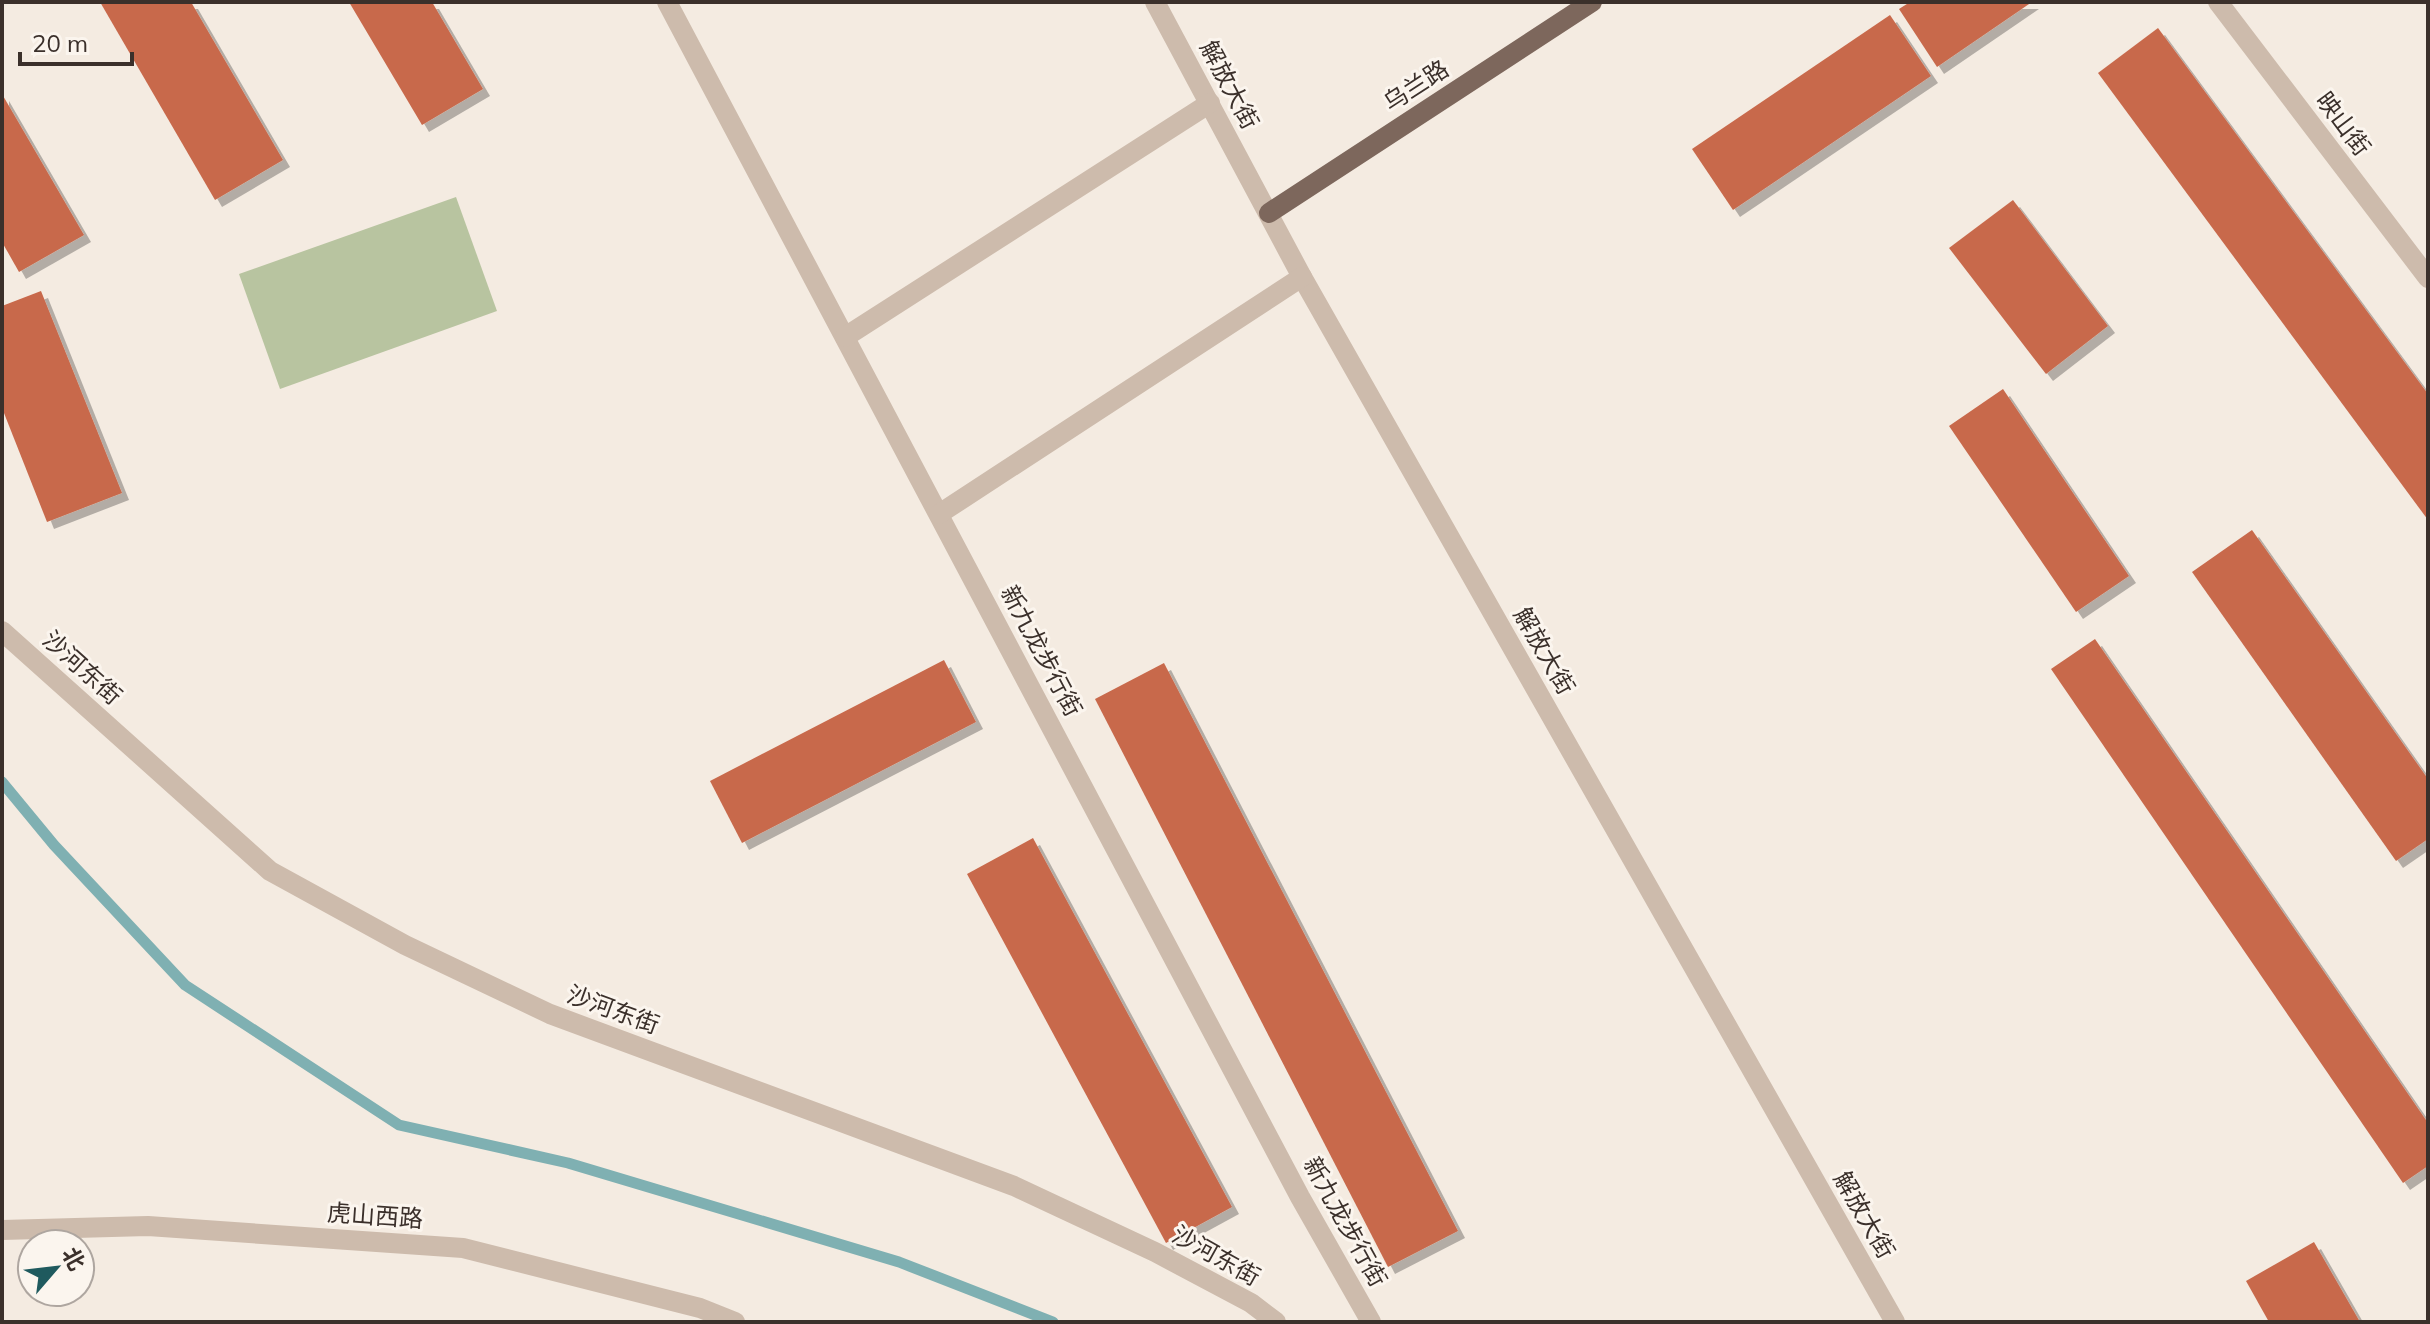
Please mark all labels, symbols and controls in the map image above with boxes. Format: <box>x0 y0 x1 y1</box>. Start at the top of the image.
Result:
scale bar <box>20 16 132 66</box>
text: 20 m <box>32 28 88 58</box>
street label: 解放大街 <box>1194 35 1266 134</box>
street label: 乌兰路 <box>1377 53 1454 117</box>
street label: 映山街 <box>2310 86 2377 161</box>
street label: 新九龙步行街 <box>995 580 1089 721</box>
street label: 解放大街 <box>1508 601 1582 700</box>
street label: 沙河东街 <box>37 624 128 711</box>
street label: 沙河东街 <box>563 979 664 1040</box>
street label: 新九龙步行街 <box>1298 1151 1394 1292</box>
street label: 解放大街 <box>1828 1165 1902 1264</box>
street label: 虎山西路 <box>326 1197 424 1233</box>
street label: 沙河东街 <box>1167 1219 1266 1292</box>
north arrow <box>16 1228 96 1308</box>
text: 北 <box>56 1242 91 1275</box>

